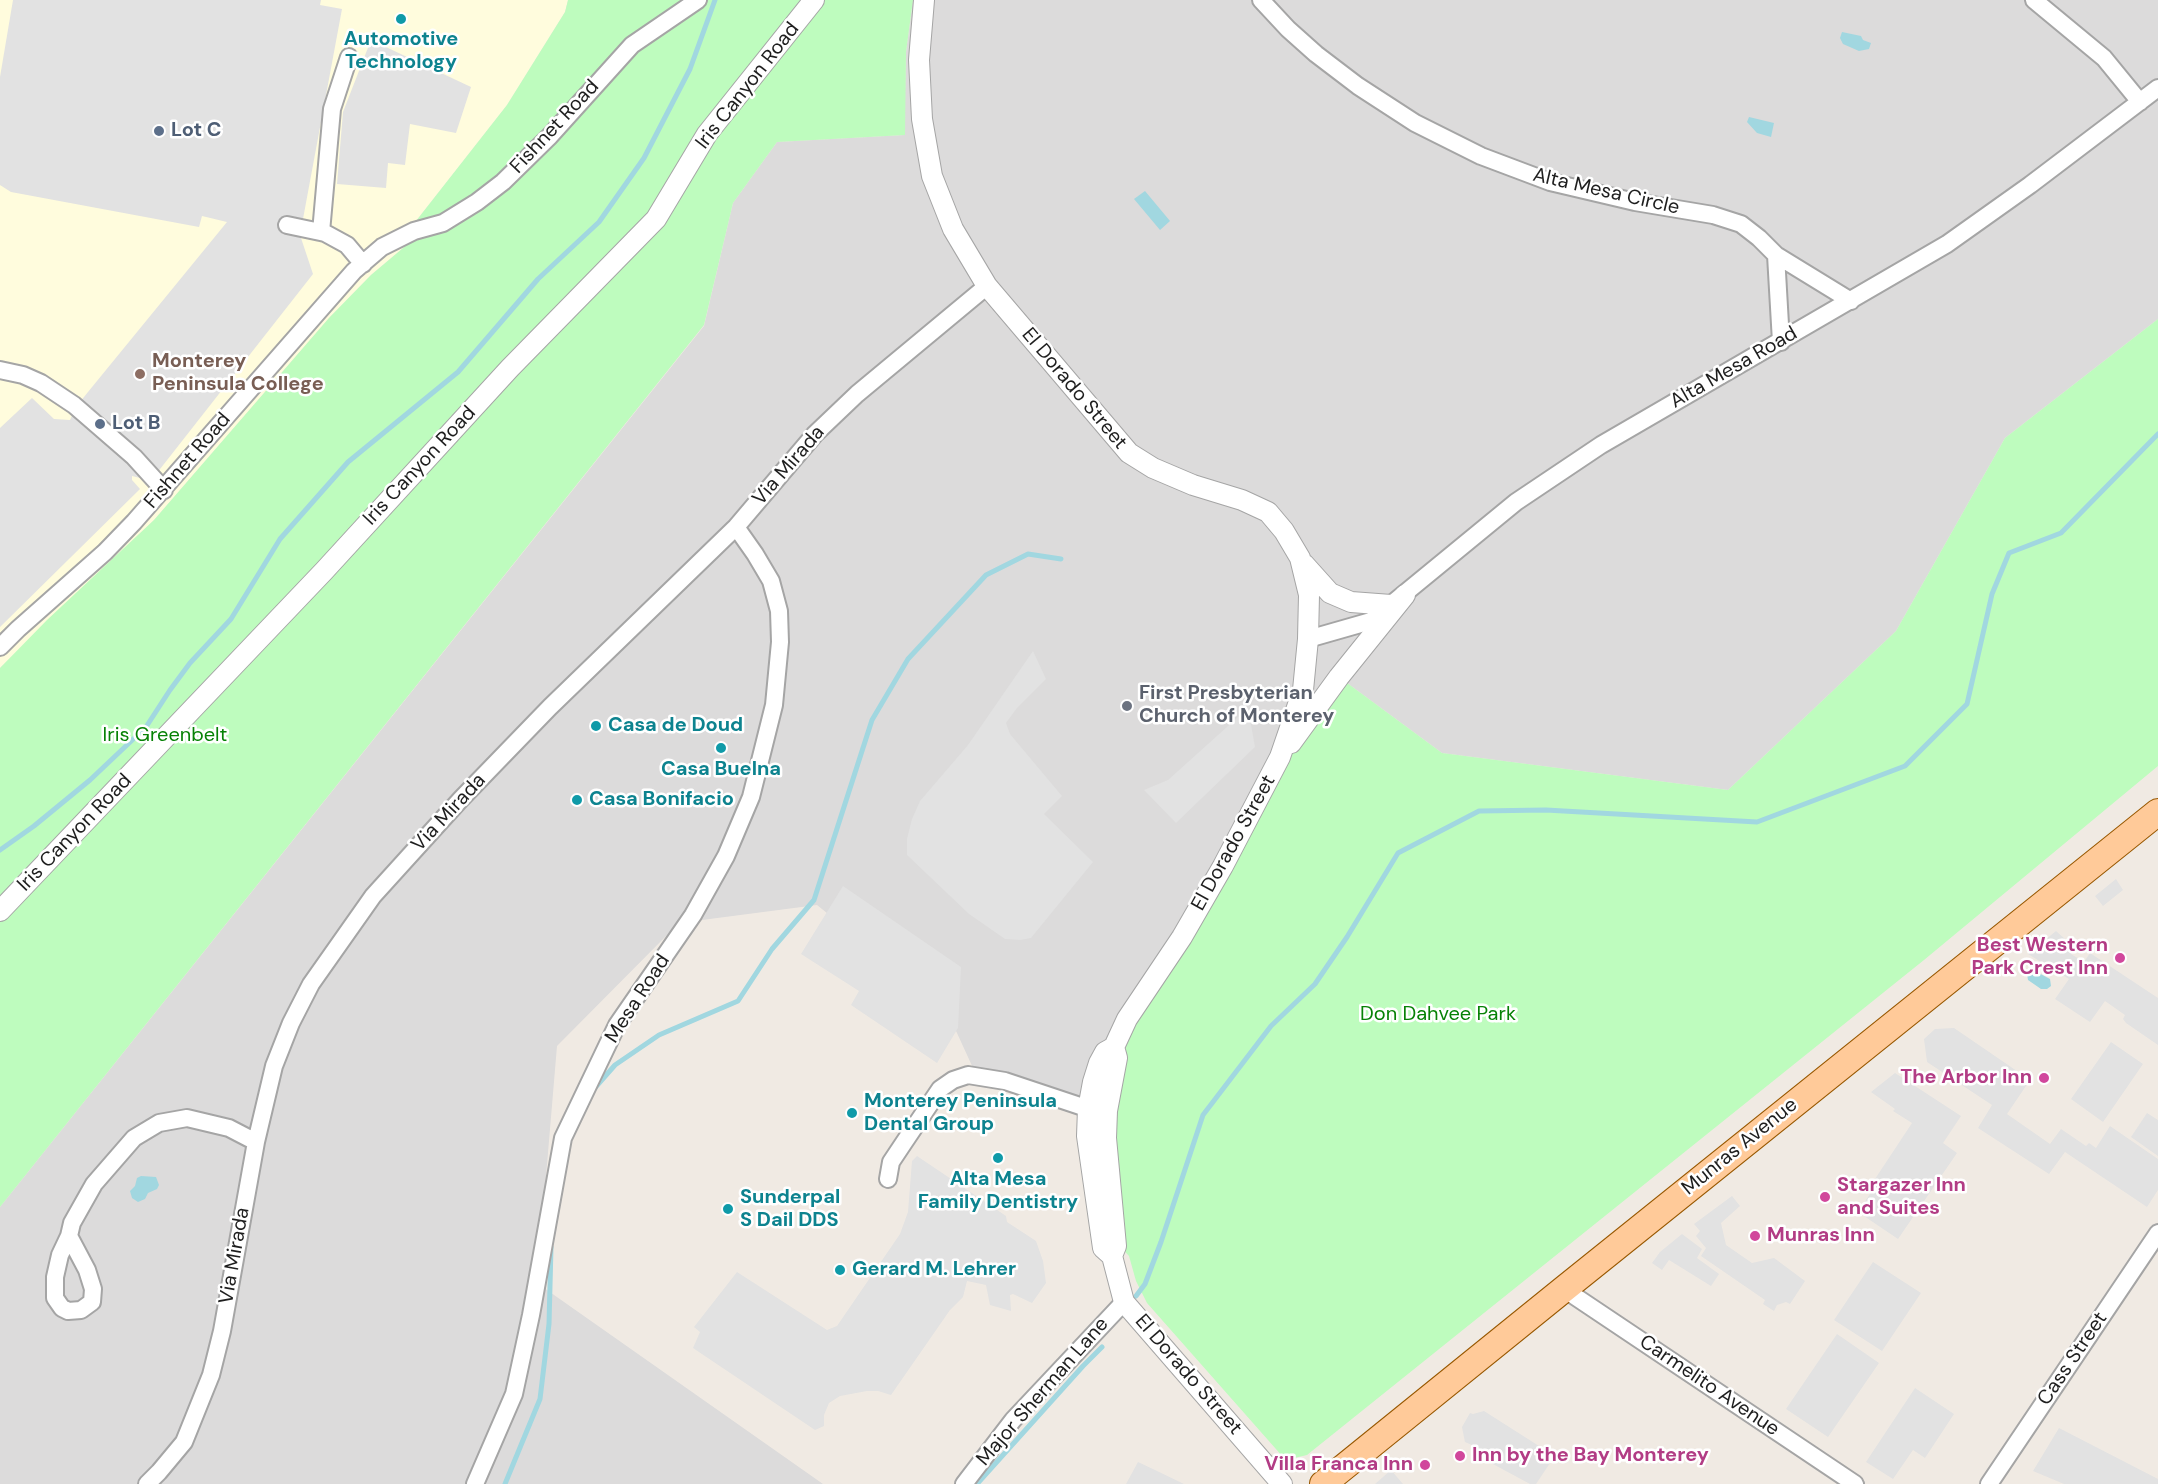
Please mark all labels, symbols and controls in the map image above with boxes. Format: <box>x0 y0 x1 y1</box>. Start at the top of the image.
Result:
marker: Automotive Technology <box>394 12 408 26</box>
street label: Iris Canyon Road <box>691 18 805 154</box>
place label: Automotive Technology <box>344 28 458 75</box>
street label: Fishnet Road <box>506 75 604 179</box>
place label: Lot C <box>171 119 222 143</box>
marker: Lot C <box>152 124 166 138</box>
street label: Alta Mesa Circle <box>1530 163 1682 221</box>
street label: Alta Mesa Road <box>1666 322 1802 414</box>
street label: El Dorado Street <box>1016 323 1132 455</box>
place label: Monterey Peninsula College <box>152 350 324 397</box>
marker: Monterey Peninsula College <box>133 367 147 381</box>
street label: Iris Canyon Road <box>359 401 481 531</box>
street label: Fishnet Road <box>140 408 236 514</box>
place label: Lot B <box>112 412 161 436</box>
marker: Lot B <box>93 417 107 431</box>
street label: Via Mirada <box>748 421 830 511</box>
place label: First Presbyterian Church of Monterey <box>1139 682 1334 729</box>
marker: First Presbyterian Church of Monterey <box>1120 699 1134 713</box>
place label: Casa de Doud <box>608 714 743 738</box>
marker: Casa de Doud <box>589 719 603 733</box>
park label: Iris Greenbelt <box>103 724 227 748</box>
marker: Casa Buelna <box>714 741 728 755</box>
place label: Casa Buelna <box>661 758 781 782</box>
street label: Iris Canyon Road <box>13 769 137 897</box>
street label: Via Mirada <box>407 769 491 857</box>
street label: El Dorado Street <box>1187 771 1281 915</box>
place label: Casa Bonifacio <box>589 788 734 812</box>
marker: Casa Bonifacio <box>570 793 584 807</box>
place label: Best Western Park Crest Inn <box>1972 934 2108 981</box>
street label: Mesa Road <box>600 950 676 1048</box>
marker: Best Western Park Crest Inn <box>2113 951 2127 965</box>
park label: Don Dahvee Park <box>1360 1003 1516 1027</box>
place label: The Arbor Inn <box>1900 1066 2032 1090</box>
marker: The Arbor Inn <box>2037 1071 2051 1085</box>
place label: Monterey Peninsula Dental Group <box>864 1090 1057 1137</box>
street label: Munras Avenue <box>1678 1093 1802 1201</box>
marker: Monterey Peninsula Dental Group <box>845 1106 859 1120</box>
marker: Alta Mesa Family Dentistry <box>991 1151 1005 1165</box>
place label: Alta Mesa Family Dentistry <box>918 1168 1078 1215</box>
place label: Stargazer Inn and Suites <box>1837 1174 1966 1221</box>
place label: Sunderpal S Dail DDS <box>740 1186 840 1233</box>
marker: Stargazer Inn and Suites <box>1818 1190 1832 1204</box>
marker: Sunderpal S Dail DDS <box>721 1202 735 1216</box>
street label: Via Mirada <box>215 1206 255 1306</box>
place label: Munras Inn <box>1767 1224 1875 1248</box>
marker: Munras Inn <box>1748 1229 1762 1243</box>
place label: Gerard M. Lehrer <box>852 1258 1016 1282</box>
marker: Gerard M. Lehrer <box>833 1263 847 1277</box>
street label: Cass Street <box>2033 1308 2113 1410</box>
street label: El Dorado Street <box>1129 1310 1247 1440</box>
street label: Major Sherman Lane <box>972 1313 1114 1471</box>
street label: Carmelito Avenue <box>1634 1330 1784 1442</box>
place label: Inn by the Bay Monterey <box>1472 1444 1709 1468</box>
marker: Inn by the Bay Monterey <box>1453 1449 1467 1463</box>
place label: Villa Franca Inn <box>1264 1453 1413 1477</box>
marker: Villa Franca Inn <box>1418 1458 1432 1472</box>

